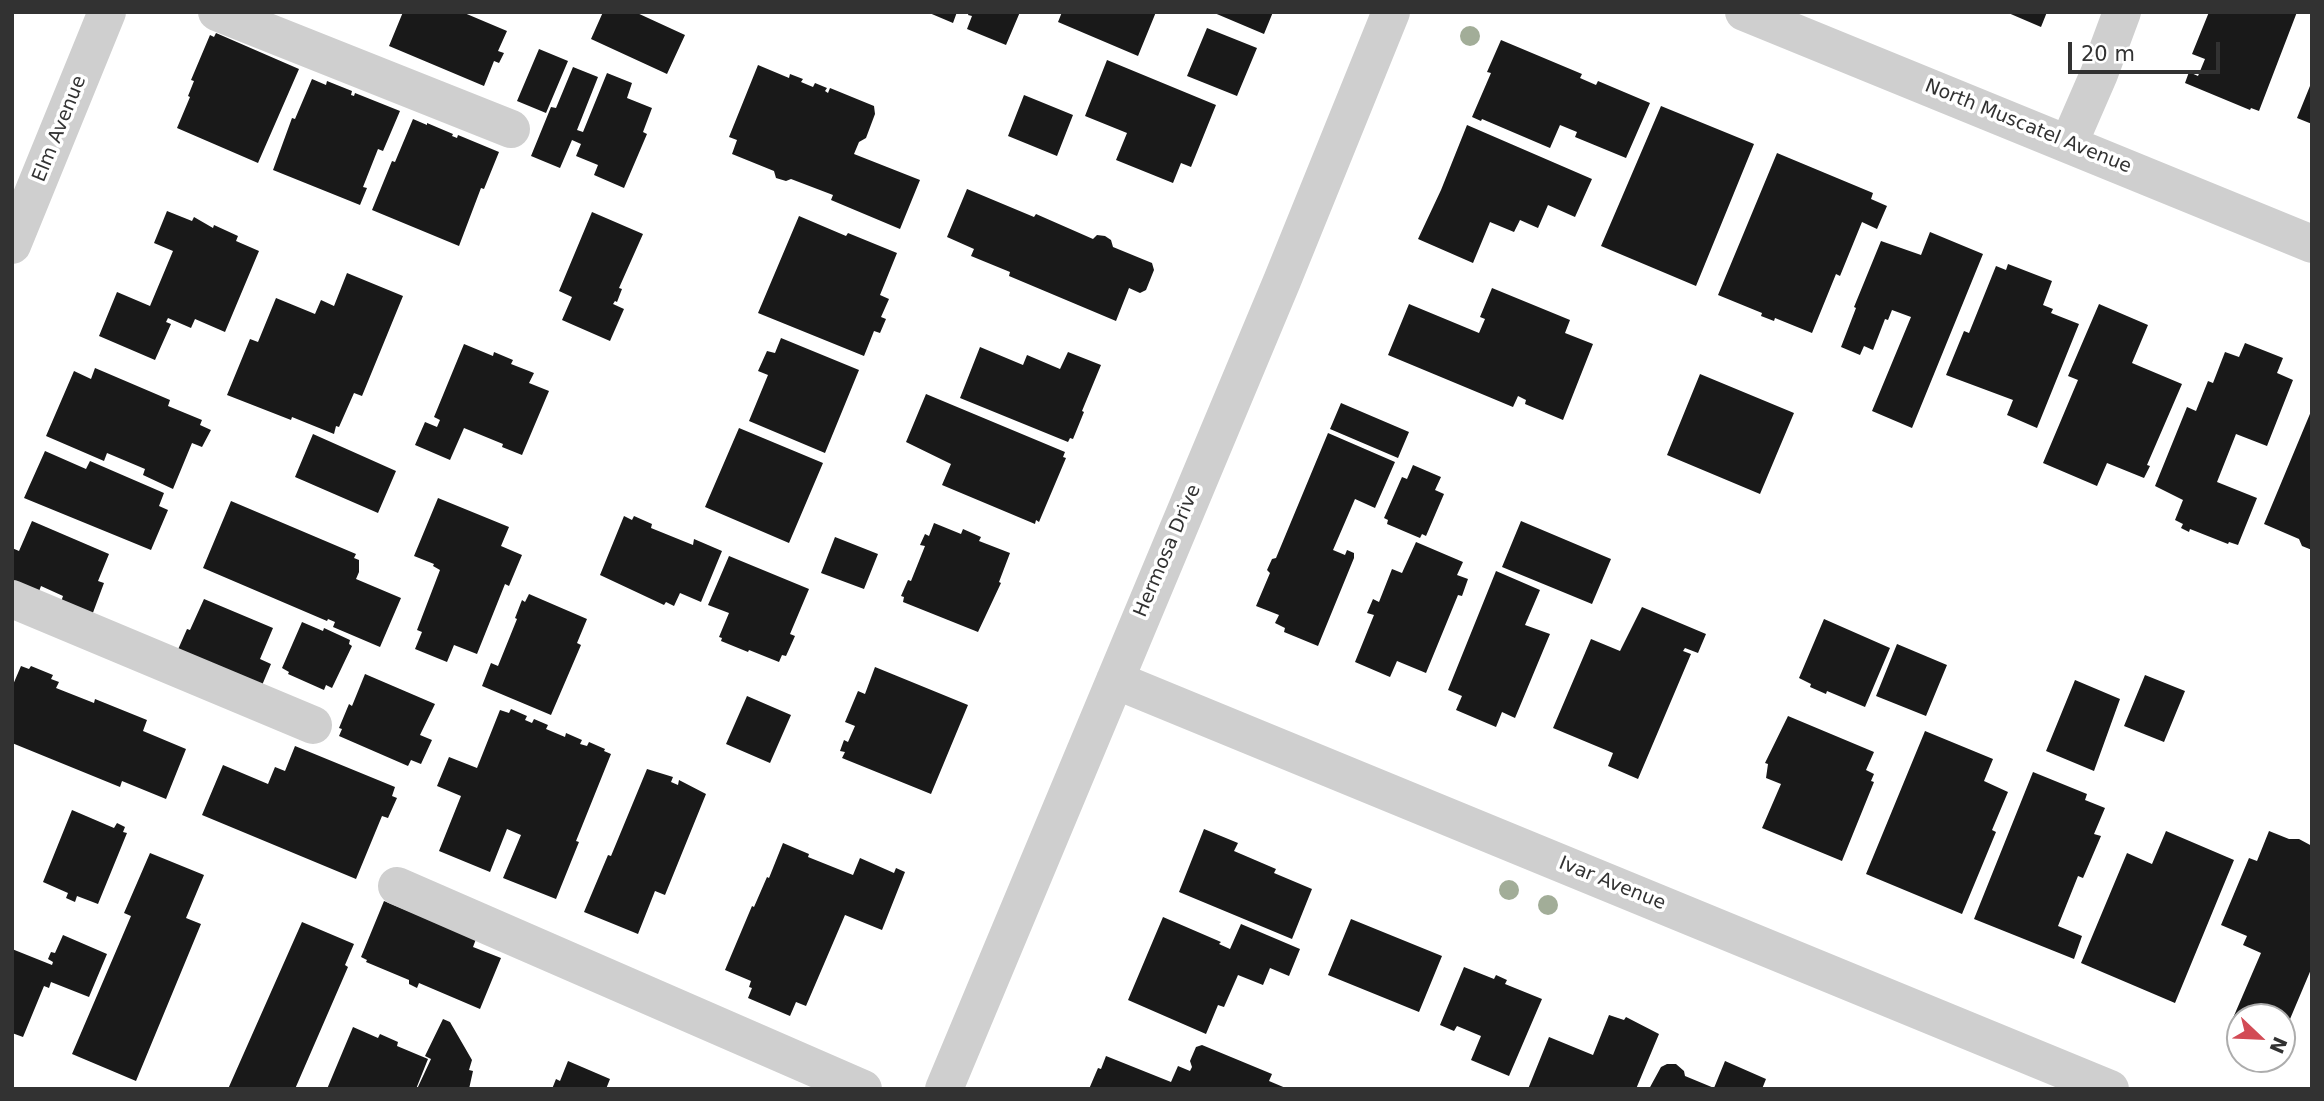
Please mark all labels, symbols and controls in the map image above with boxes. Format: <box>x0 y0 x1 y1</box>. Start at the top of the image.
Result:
scale bar <box>2072 28 2224 72</box>
text: 20 m <box>2081 42 2135 66</box>
street label: Elm Avenue <box>28 73 92 185</box>
street label: North Muscatel Avenue <box>1921 75 2135 179</box>
street label: Hermosa Drive <box>1130 481 1206 621</box>
street label: Ivar Avenue <box>1555 852 1669 916</box>
north arrow <box>2226 1003 2296 1073</box>
text: N <box>2265 1034 2292 1057</box>

